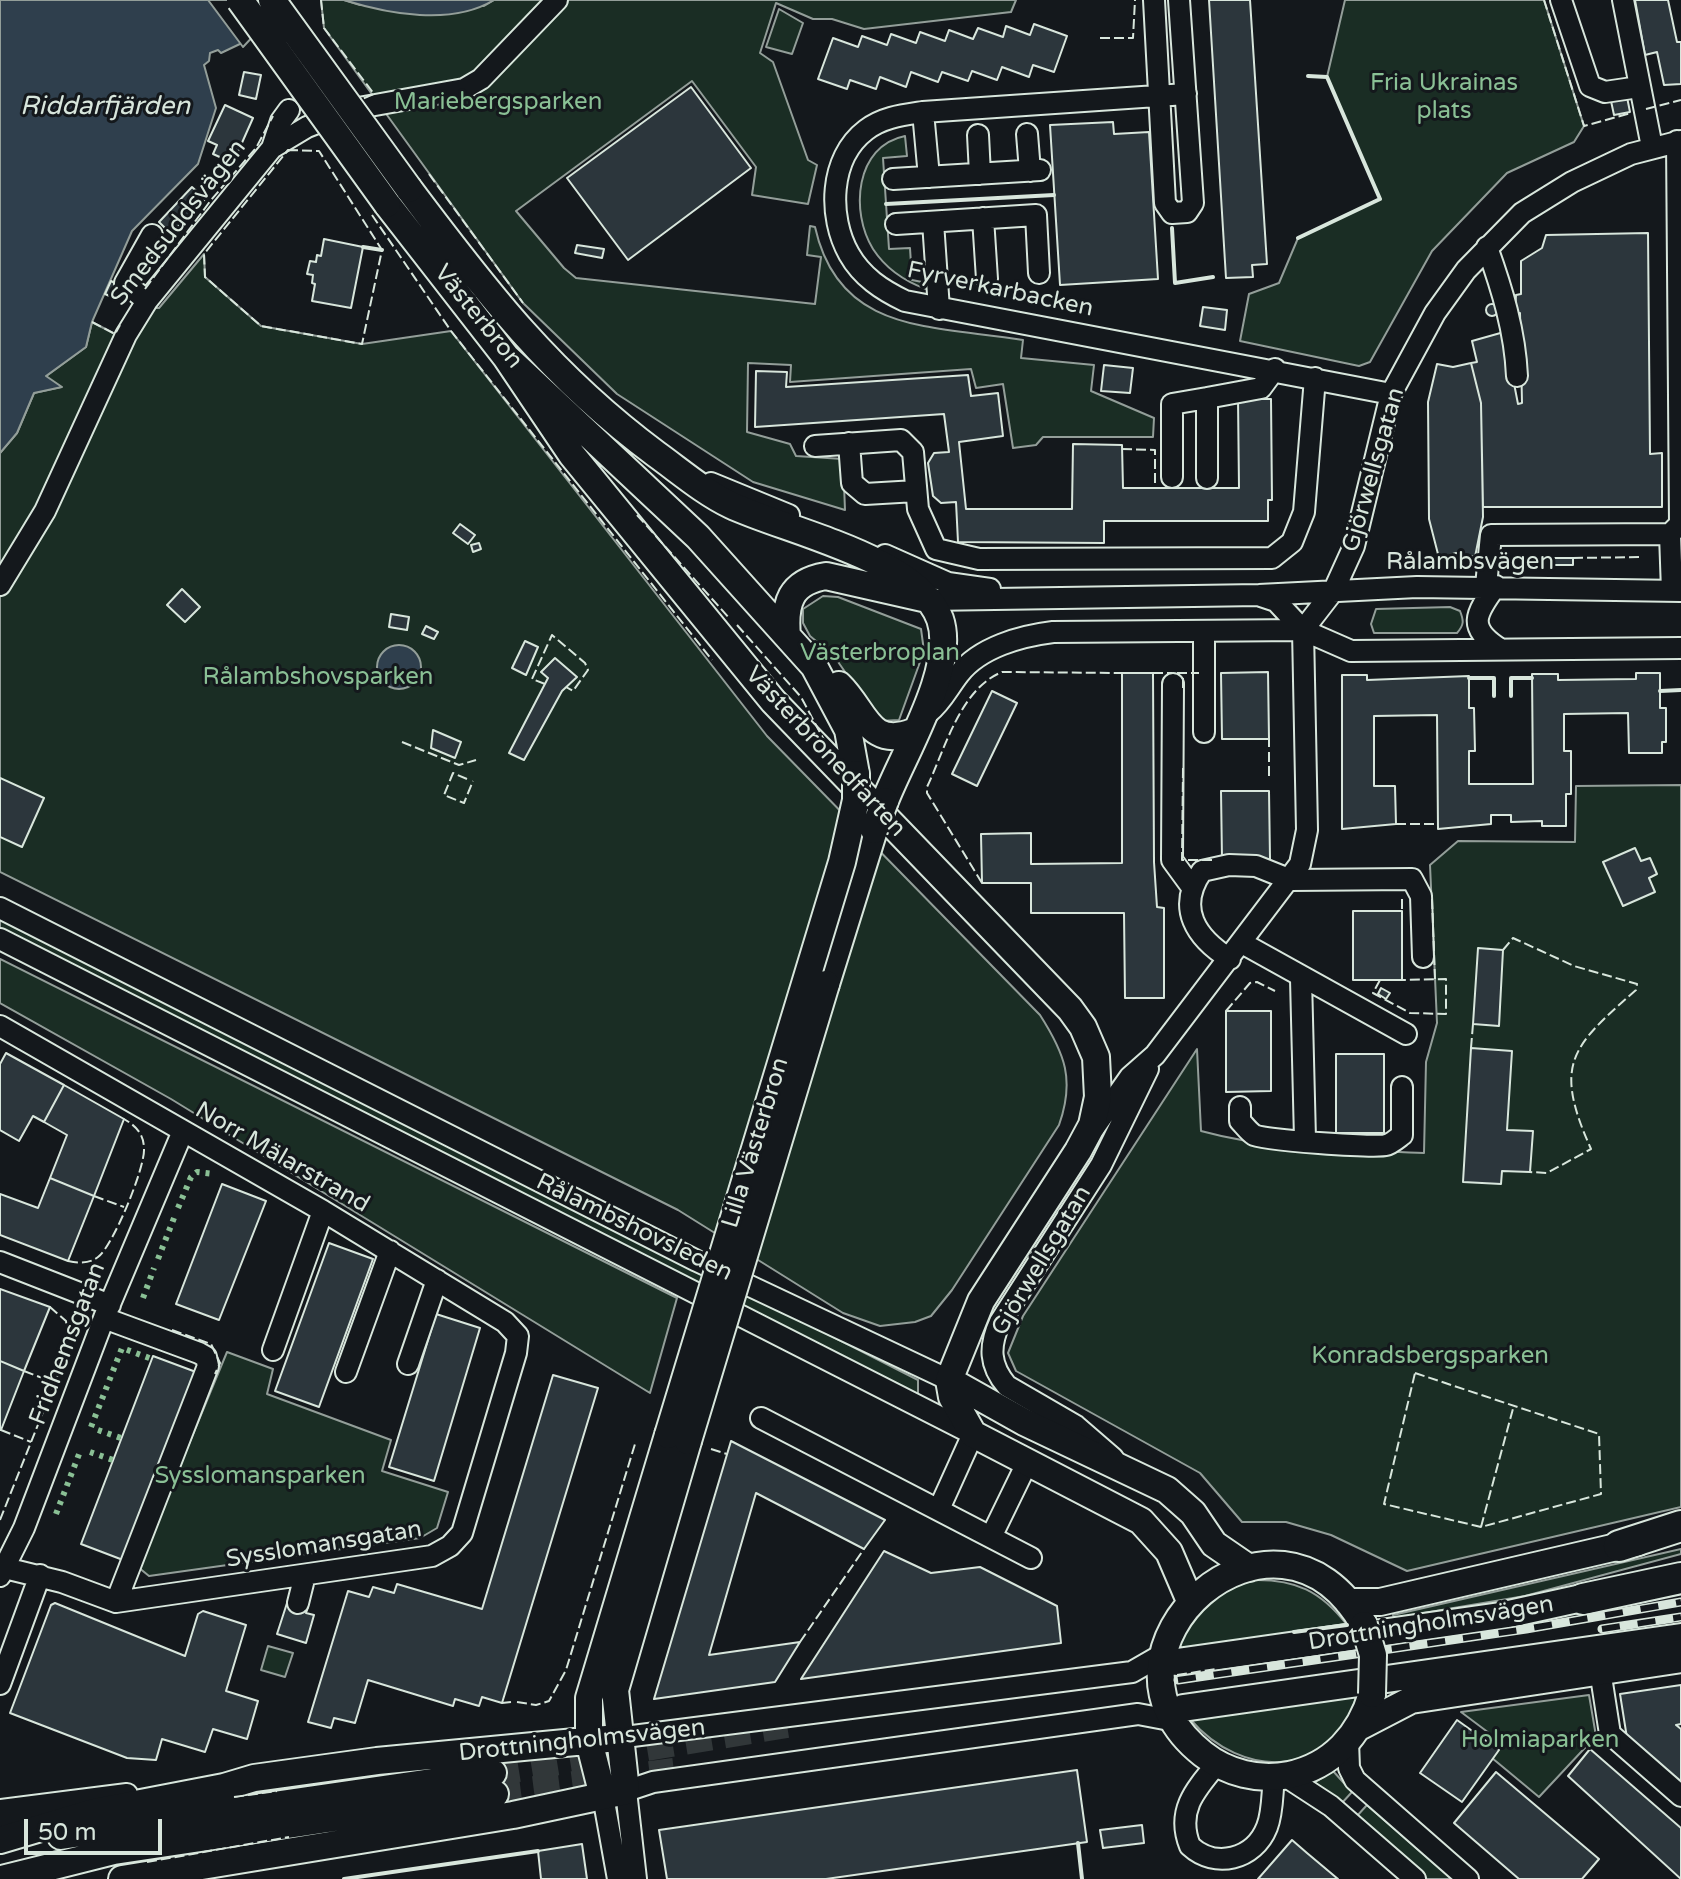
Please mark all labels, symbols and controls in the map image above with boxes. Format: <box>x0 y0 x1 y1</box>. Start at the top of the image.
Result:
park label: Fria Ukrainas plats <box>1370 70 1518 126</box>
park label: Mariebergsparken <box>394 89 602 117</box>
water label: Riddarfjärden <box>20 91 190 123</box>
street label: Smedsuddsvägen <box>105 134 253 312</box>
street label: Fyrverkarbacken <box>904 256 1096 324</box>
street label: Västerbron <box>427 259 529 375</box>
street label: Gjörwellsgatan <box>1337 385 1411 555</box>
street label: Rålambsvägen <box>1386 549 1554 577</box>
park label: Västerbroplan <box>800 640 960 668</box>
street label: Västerbronedfarten <box>739 661 911 843</box>
park label: Rålambshovsparken <box>203 664 433 692</box>
street label: Lilla Västerbron <box>716 1054 796 1232</box>
street label: Norr Mälarstrand <box>190 1096 374 1220</box>
street label: Rålambshovsleden <box>531 1168 737 1288</box>
street label: Gjörwellsgatan <box>986 1181 1098 1341</box>
street label: Fridhemsgatan <box>24 1259 112 1429</box>
park label: Konradsbergsparken <box>1311 1343 1549 1371</box>
park label: Sysslomansparken <box>154 1463 366 1491</box>
street label: Sysslomansgatan <box>224 1515 424 1575</box>
street label: Drottningholmsvägen <box>1306 1590 1556 1658</box>
street label: Drottningholmsvägen <box>457 1714 707 1768</box>
park label: Holmiaparken <box>1461 1727 1619 1755</box>
scale bar <box>28 1803 166 1853</box>
text: 50 m <box>38 1818 96 1847</box>

